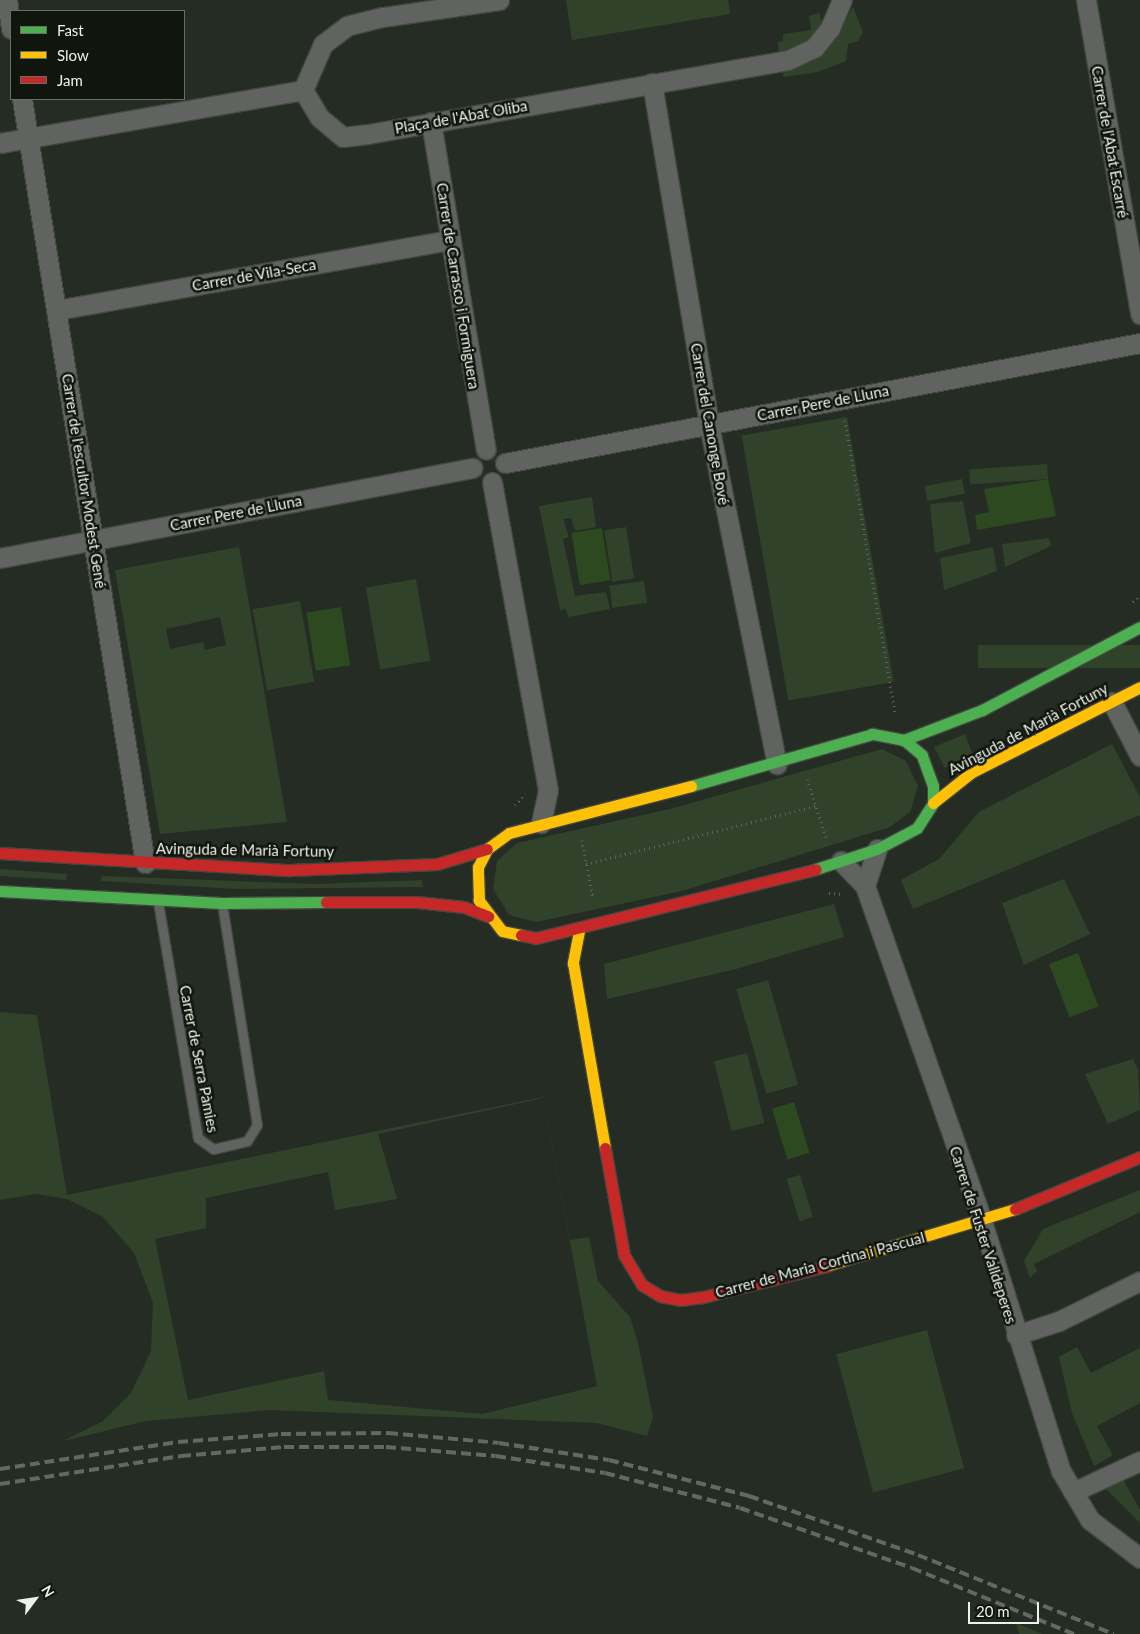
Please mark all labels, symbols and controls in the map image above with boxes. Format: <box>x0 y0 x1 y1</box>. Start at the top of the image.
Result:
legend <box>10 10 185 100</box>
text: Fast <box>57 21 84 39</box>
text: Slow <box>57 46 89 64</box>
street label: Carrer de l'Abat Escarré <box>1088 64 1132 220</box>
text: Jam <box>57 71 83 89</box>
street label: Plaça de l'Abat Oliba <box>393 96 529 138</box>
street label: Carrer de Carrasco i Formiguera <box>433 181 483 391</box>
street label: Carrer de Vila-Seca <box>190 255 318 295</box>
street label: Carrer del Canonge Bové <box>687 341 733 507</box>
street label: Carrer de l'escultor Modest Gené <box>58 372 110 590</box>
street label: Carrer Pere de Lluna <box>755 381 891 425</box>
street label: Carrer Pere de Lluna <box>168 491 304 535</box>
street label: Avinguda de Marià Fortuny <box>945 679 1111 779</box>
street label: Avinguda de Marià Fortuny <box>156 839 334 861</box>
street label: Carrer de Serra Pàmies <box>176 984 222 1134</box>
street label: Carrer de Fuster Valldeperes <box>946 1143 1020 1327</box>
street label: Carrer de Maria Cortina i Pascual <box>713 1228 927 1302</box>
north arrow <box>10 1574 60 1624</box>
text: N <box>38 1582 58 1600</box>
scale bar <box>970 1592 1041 1624</box>
text: 20 m <box>976 1602 1010 1620</box>

